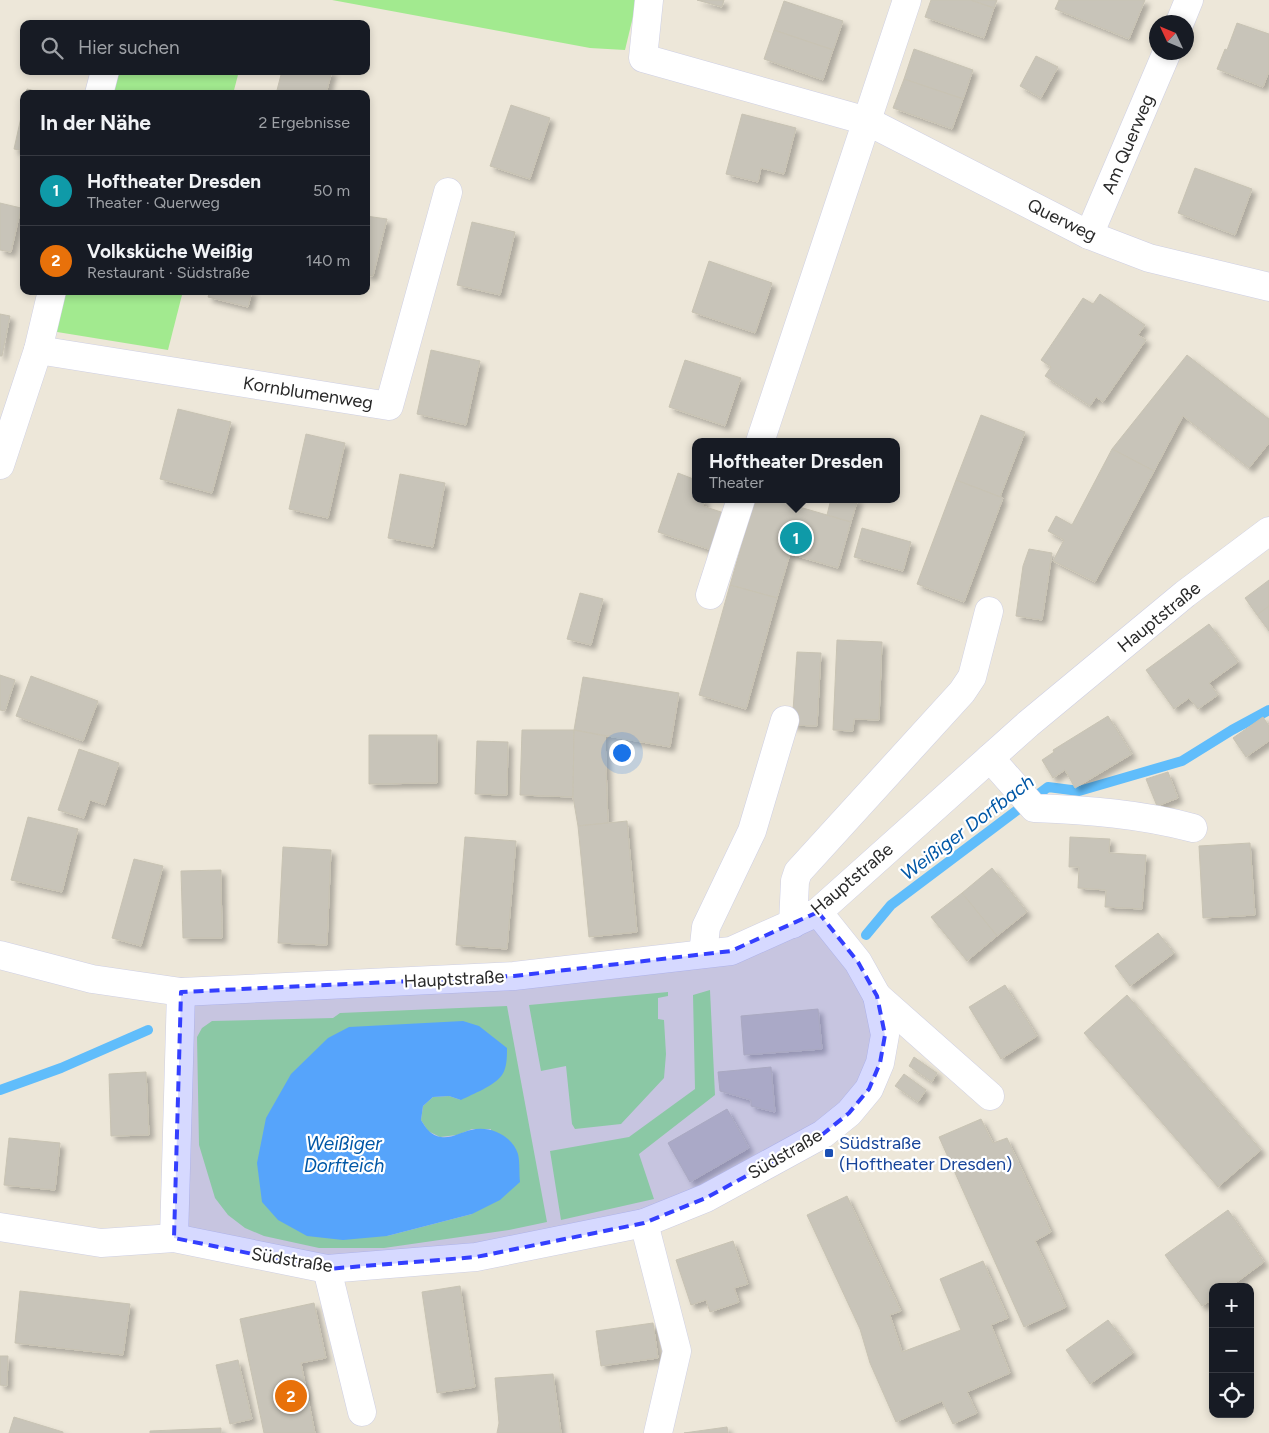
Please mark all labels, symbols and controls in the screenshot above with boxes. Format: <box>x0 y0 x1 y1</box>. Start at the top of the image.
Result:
north arrow <box>1149 15 1194 60</box>
search box <box>20 20 370 75</box>
icon: search <box>38 34 66 62</box>
text: Hier suchen <box>78 36 179 59</box>
street label: Am Querweg <box>1097 91 1159 197</box>
text: In der Nähe <box>40 110 151 135</box>
text: 2 Ergebnisse <box>258 113 350 132</box>
text: Hoftheater Dresden <box>87 170 261 193</box>
text: 1 <box>53 181 59 200</box>
text: 50 m <box>313 181 350 200</box>
text: Theater · Querweg <box>87 193 220 212</box>
street label: Querweg <box>1024 194 1100 246</box>
text: Volksküche Weißig <box>87 240 253 263</box>
text: 2 <box>51 251 61 270</box>
text: 140 m <box>306 251 350 270</box>
text: Restaurant · Südstraße <box>87 263 250 282</box>
street label: Kornblumenweg <box>241 372 375 414</box>
popup <box>692 438 900 503</box>
text: Hoftheater Dresden <box>709 450 883 473</box>
text: Theater <box>709 473 764 492</box>
pin: 1 <box>780 519 812 557</box>
street label: Hauptstraße <box>1113 577 1205 657</box>
your location <box>609 740 635 766</box>
water label: Weißiger Dorfbach <box>896 770 1039 885</box>
street label: Hauptstraße <box>806 838 898 920</box>
street label: Hauptstraße <box>403 965 505 993</box>
street label: Südstraße <box>744 1124 826 1184</box>
water label: Weißiger Dorfteich <box>304 1132 385 1177</box>
place label: Südstraße (Hoftheater Dresden) <box>839 1132 1012 1175</box>
marker: Südstraße (Hoftheater Dresden) <box>823 1147 835 1159</box>
street label: Südstraße <box>250 1243 334 1277</box>
map controls <box>1209 1283 1254 1418</box>
button: + <box>1209 1283 1254 1328</box>
button: − <box>1209 1328 1254 1373</box>
button: locate <box>1209 1373 1254 1418</box>
pin: 2 <box>275 1377 307 1415</box>

